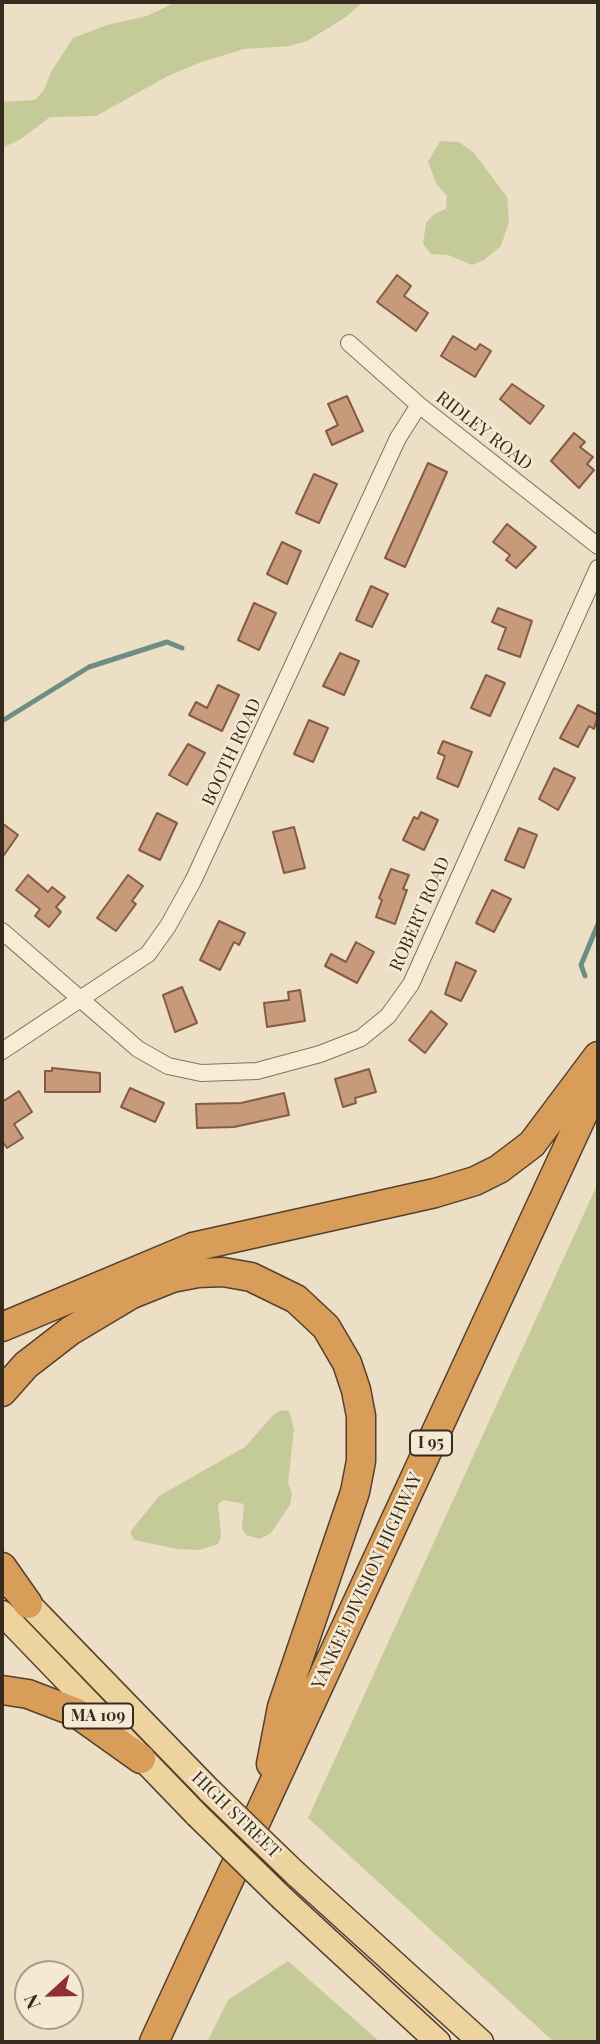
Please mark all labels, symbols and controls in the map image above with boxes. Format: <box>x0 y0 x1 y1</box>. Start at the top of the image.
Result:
street label: RIDLEY ROAD <box>432 387 536 475</box>
street label: BOOTH ROAD <box>198 695 266 809</box>
street label: ROBERT ROAD <box>385 854 455 974</box>
road number: I 95 <box>410 1430 452 1456</box>
street label: YANKEE DIVISION HIGHWAY <box>307 1469 427 1693</box>
road number: MA 109 <box>63 1704 133 1728</box>
street label: HIGH STREET <box>187 1767 285 1863</box>
north arrow <box>14 1960 84 2030</box>
text: N <box>17 1991 46 2013</box>

